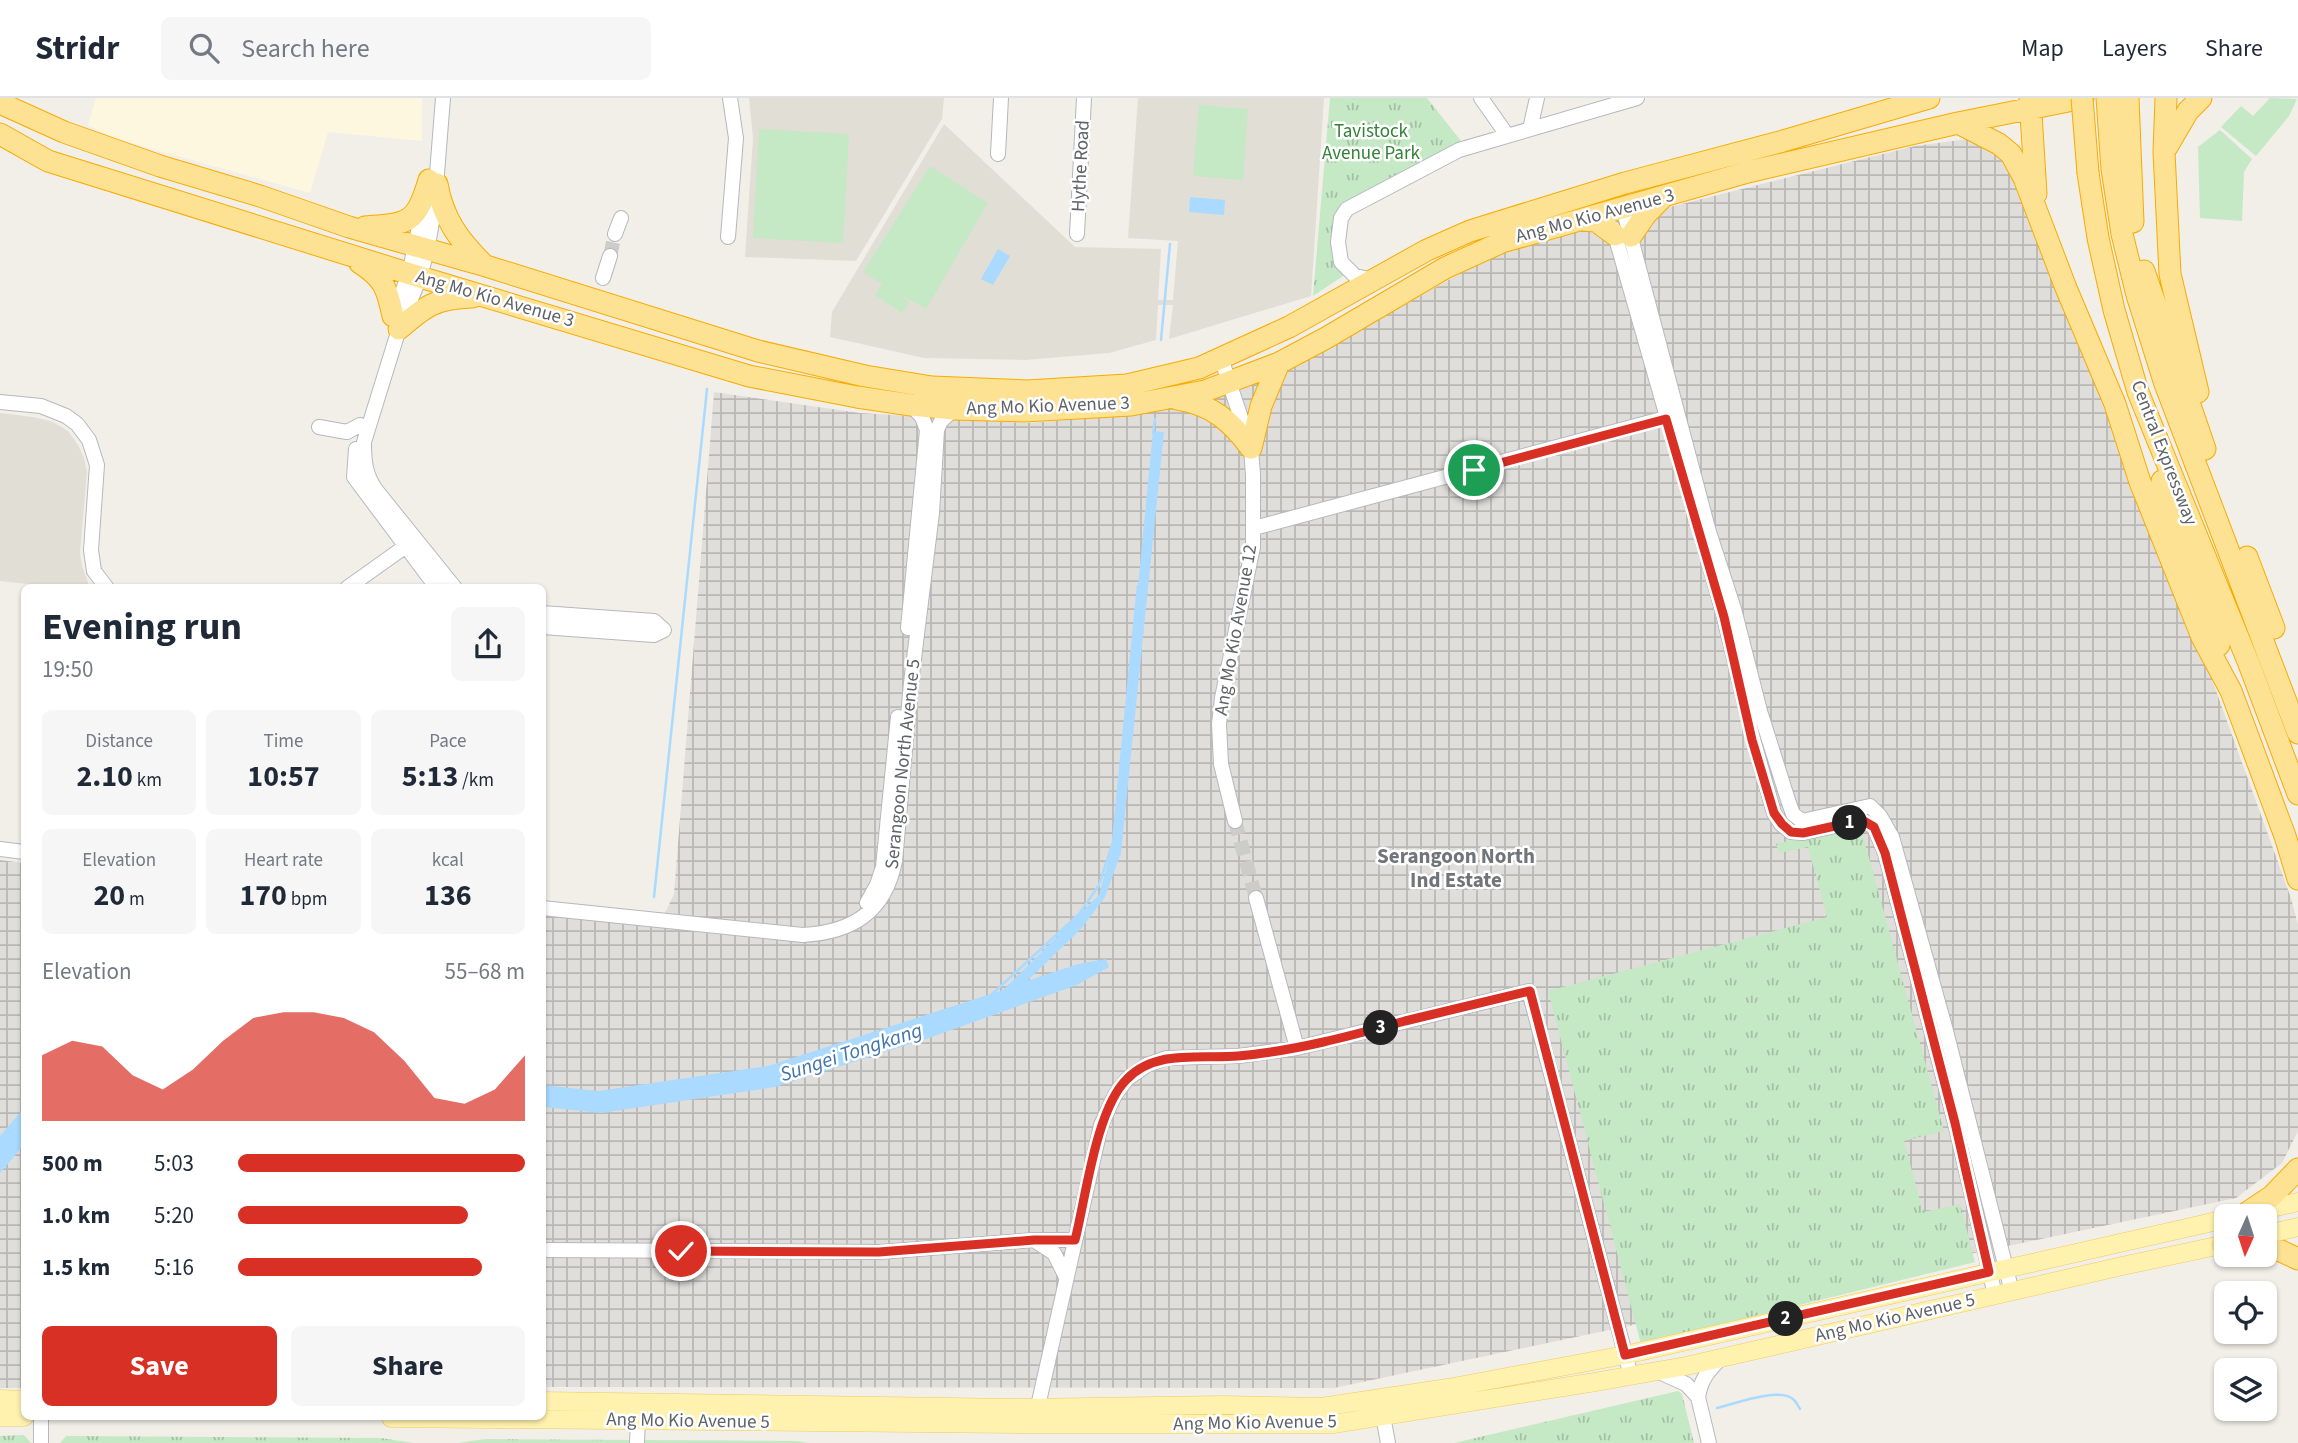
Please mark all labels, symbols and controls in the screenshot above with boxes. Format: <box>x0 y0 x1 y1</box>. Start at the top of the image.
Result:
search box <box>161 17 651 80</box>
text: Stridr <box>35 25 119 72</box>
icon: search <box>185 29 223 67</box>
text: Search here <box>241 30 370 67</box>
text: Map <box>2021 31 2064 66</box>
text: Layers <box>2102 31 2167 66</box>
text: Share <box>2205 31 2263 66</box>
park label: Tavistock Avenue Park <box>1322 118 1421 167</box>
street label: Hythe Road <box>1065 119 1097 213</box>
street label: Ang Mo Kio Avenue 3 <box>1513 182 1677 250</box>
street label: Ang Mo Kio Avenue 3 <box>413 263 577 335</box>
street label: Central Expressway <box>2124 376 2204 530</box>
street label: Ang Mo Kio Avenue 3 <box>966 390 1130 422</box>
pin <box>1444 440 1504 500</box>
icon: arrive <box>1455 451 1493 489</box>
street label: Ang Mo Kio Avenue 12 <box>1208 542 1264 718</box>
text: Evening run <box>42 600 242 654</box>
button: share <box>451 607 525 681</box>
text: 19:50 <box>42 653 93 686</box>
street label: Serangoon North Avenue 5 <box>879 657 927 871</box>
text: Distance <box>85 728 153 755</box>
text: Time <box>263 728 304 755</box>
text: Pace <box>429 728 466 755</box>
text: 2.10 <box>76 755 133 798</box>
text: 10:57 <box>247 755 320 798</box>
text: 5:13 <box>402 755 458 798</box>
text: km <box>133 767 162 794</box>
text: /km <box>458 767 494 794</box>
pin: 1 <box>1832 806 1868 840</box>
text: 1 <box>1844 809 1855 836</box>
district label: Serangoon North Ind Estate <box>1377 841 1535 895</box>
text: Elevation <box>82 847 156 874</box>
text: Heart rate <box>244 847 323 874</box>
text: kcal <box>432 847 464 874</box>
text: 20 <box>94 874 125 917</box>
text: 170 <box>239 874 287 917</box>
text: 136 <box>424 874 472 917</box>
text: m <box>125 886 145 913</box>
text: bpm <box>287 886 328 913</box>
text: Elevation <box>42 955 132 988</box>
text: 55–68 m <box>445 955 525 988</box>
pin: 3 <box>1364 1010 1398 1046</box>
text: 3 <box>1375 1014 1386 1041</box>
water label: Sungei Tongkang <box>776 1015 926 1089</box>
text: 500 m <box>42 1147 103 1180</box>
text: 5:03 <box>154 1147 194 1180</box>
text: 1.0 km <box>42 1199 110 1232</box>
text: 5:20 <box>154 1199 194 1232</box>
north arrow <box>2214 1204 2277 1267</box>
map controls <box>2214 1204 2277 1421</box>
pin <box>651 1221 711 1281</box>
icon: check <box>662 1232 700 1270</box>
text: 1.5 km <box>42 1251 110 1284</box>
text: 5:16 <box>154 1251 194 1284</box>
button: locate <box>2214 1281 2277 1344</box>
street label: Ang Mo Kio Avenue 5 <box>1812 1286 1978 1350</box>
pin: 2 <box>1768 1302 1803 1336</box>
text: 2 <box>1780 1305 1791 1332</box>
button: Save <box>42 1326 277 1406</box>
button: Share <box>291 1326 525 1406</box>
button: layers <box>2214 1358 2277 1421</box>
street label: Ang Mo Kio Avenue 5 <box>606 1406 770 1436</box>
street label: Ang Mo Kio Avenue 5 <box>1173 1408 1337 1438</box>

